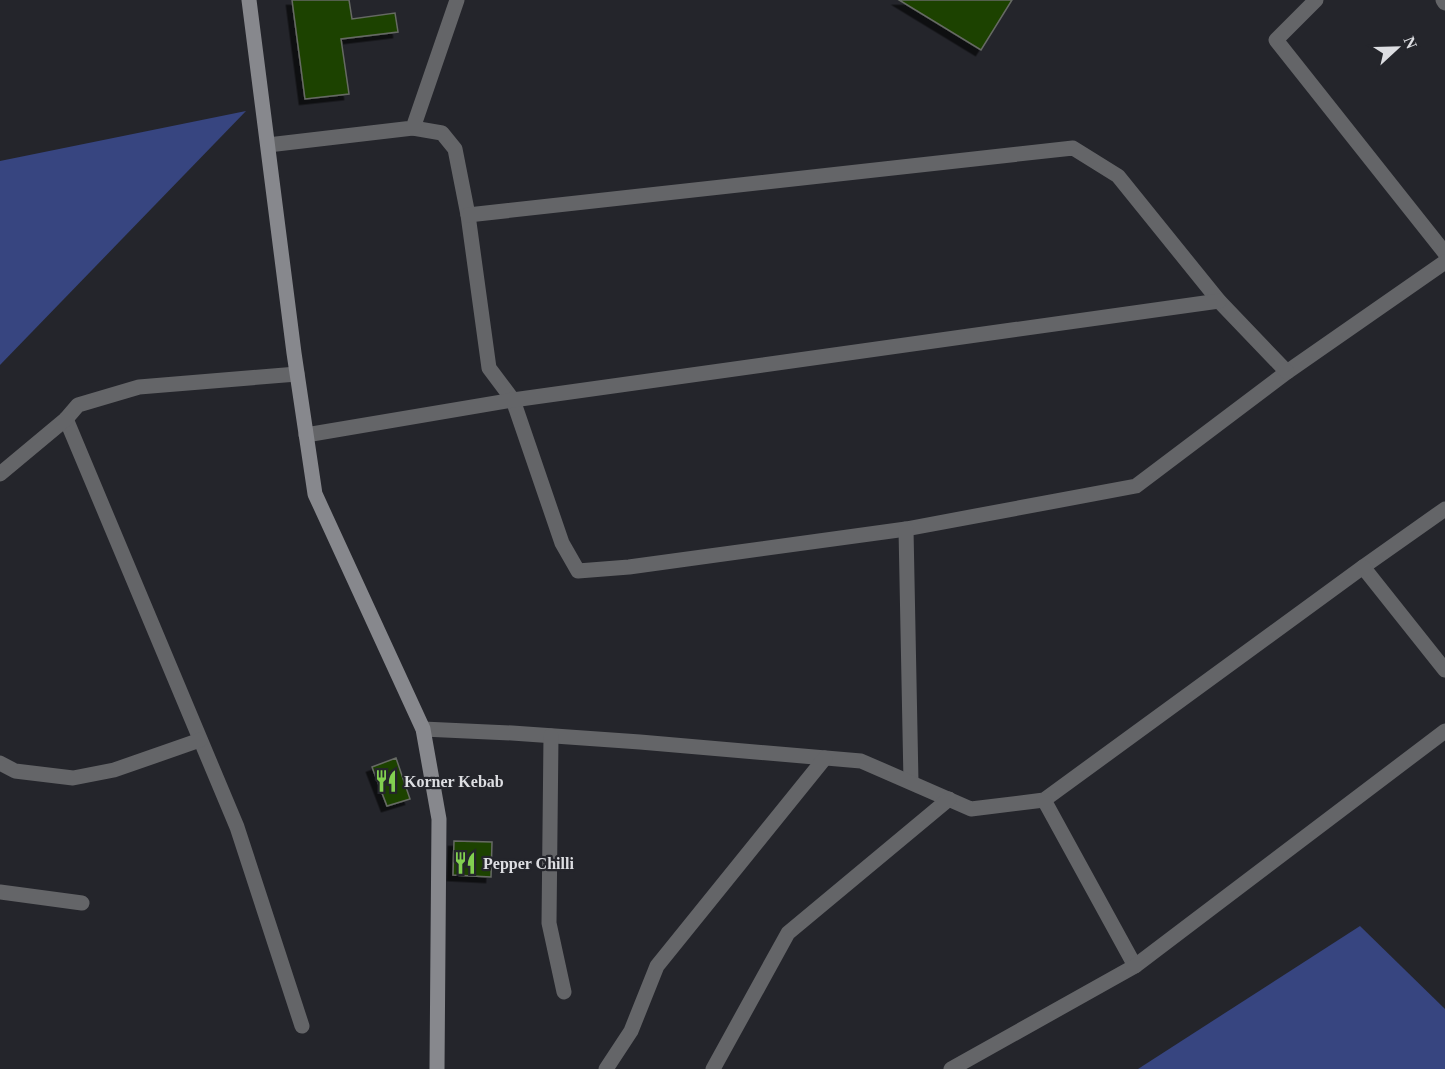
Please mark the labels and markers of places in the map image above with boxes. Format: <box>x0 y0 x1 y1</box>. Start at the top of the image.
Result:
restaurant icon: Korner Kebab <box>373 768 399 794</box>
place label: Korner Kebab <box>404 773 504 790</box>
restaurant icon: Pepper Chilli <box>452 850 478 876</box>
place label: Pepper Chilli <box>483 855 574 873</box>

